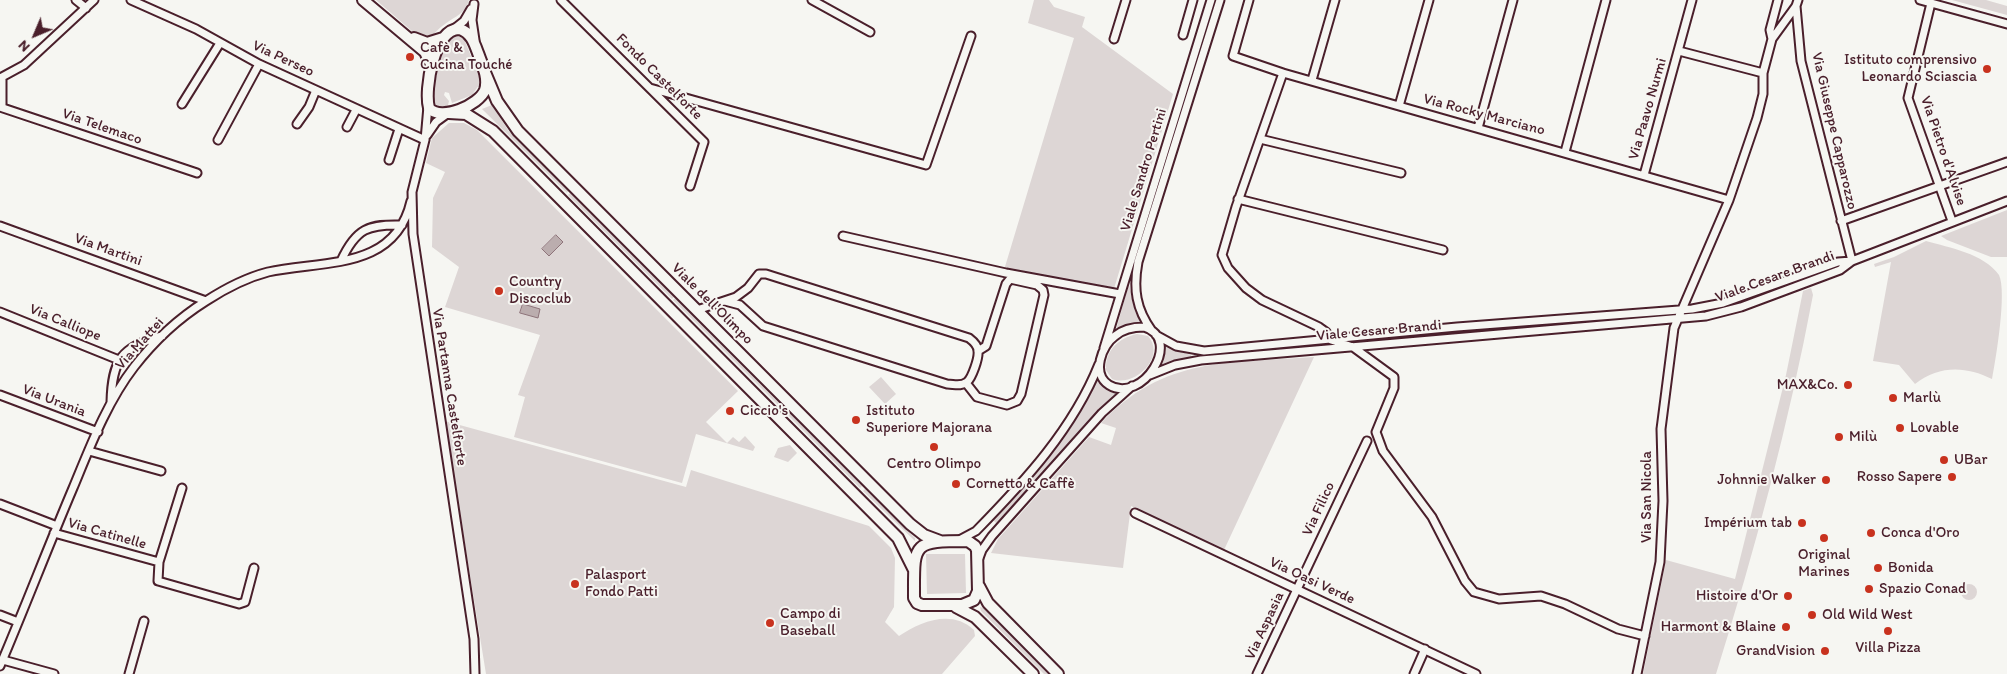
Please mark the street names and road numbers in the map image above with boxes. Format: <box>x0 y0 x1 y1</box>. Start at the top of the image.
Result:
street label: Fondo Castelforte <box>612 30 706 124</box>
street label: Via Perseo <box>249 37 317 81</box>
street label: Via Giuseppe Capparozzo <box>1807 51 1861 211</box>
street label: Via Paavo Nurmi <box>1625 56 1671 162</box>
street label: Via Rocky Marciano <box>1421 90 1547 140</box>
street label: Via Pietro d'Alvise <box>1916 94 1970 208</box>
street label: Via Telemaco <box>60 105 144 149</box>
street label: Viale Sandro Pertini <box>1117 106 1171 234</box>
street label: Via Martini <box>72 229 144 271</box>
street label: Viale Cesare Brandi <box>1713 247 1837 307</box>
street label: Viale dell'Olimpo <box>667 259 757 349</box>
street label: Via Calliope <box>26 300 104 346</box>
street label: Via Partanna Castelforte <box>428 307 470 467</box>
street label: Via Mattei <box>112 314 168 374</box>
street label: Viale Cesare Brandi <box>1316 317 1442 345</box>
street label: Via Urania <box>20 381 88 421</box>
street label: Via San Nicola <box>1638 451 1656 543</box>
street label: Via Filico <box>1299 479 1339 539</box>
street label: Via Catinelle <box>66 514 148 554</box>
street label: Via Oasi Verde <box>1266 553 1358 609</box>
street label: Via Aspasia <box>1241 589 1289 663</box>

